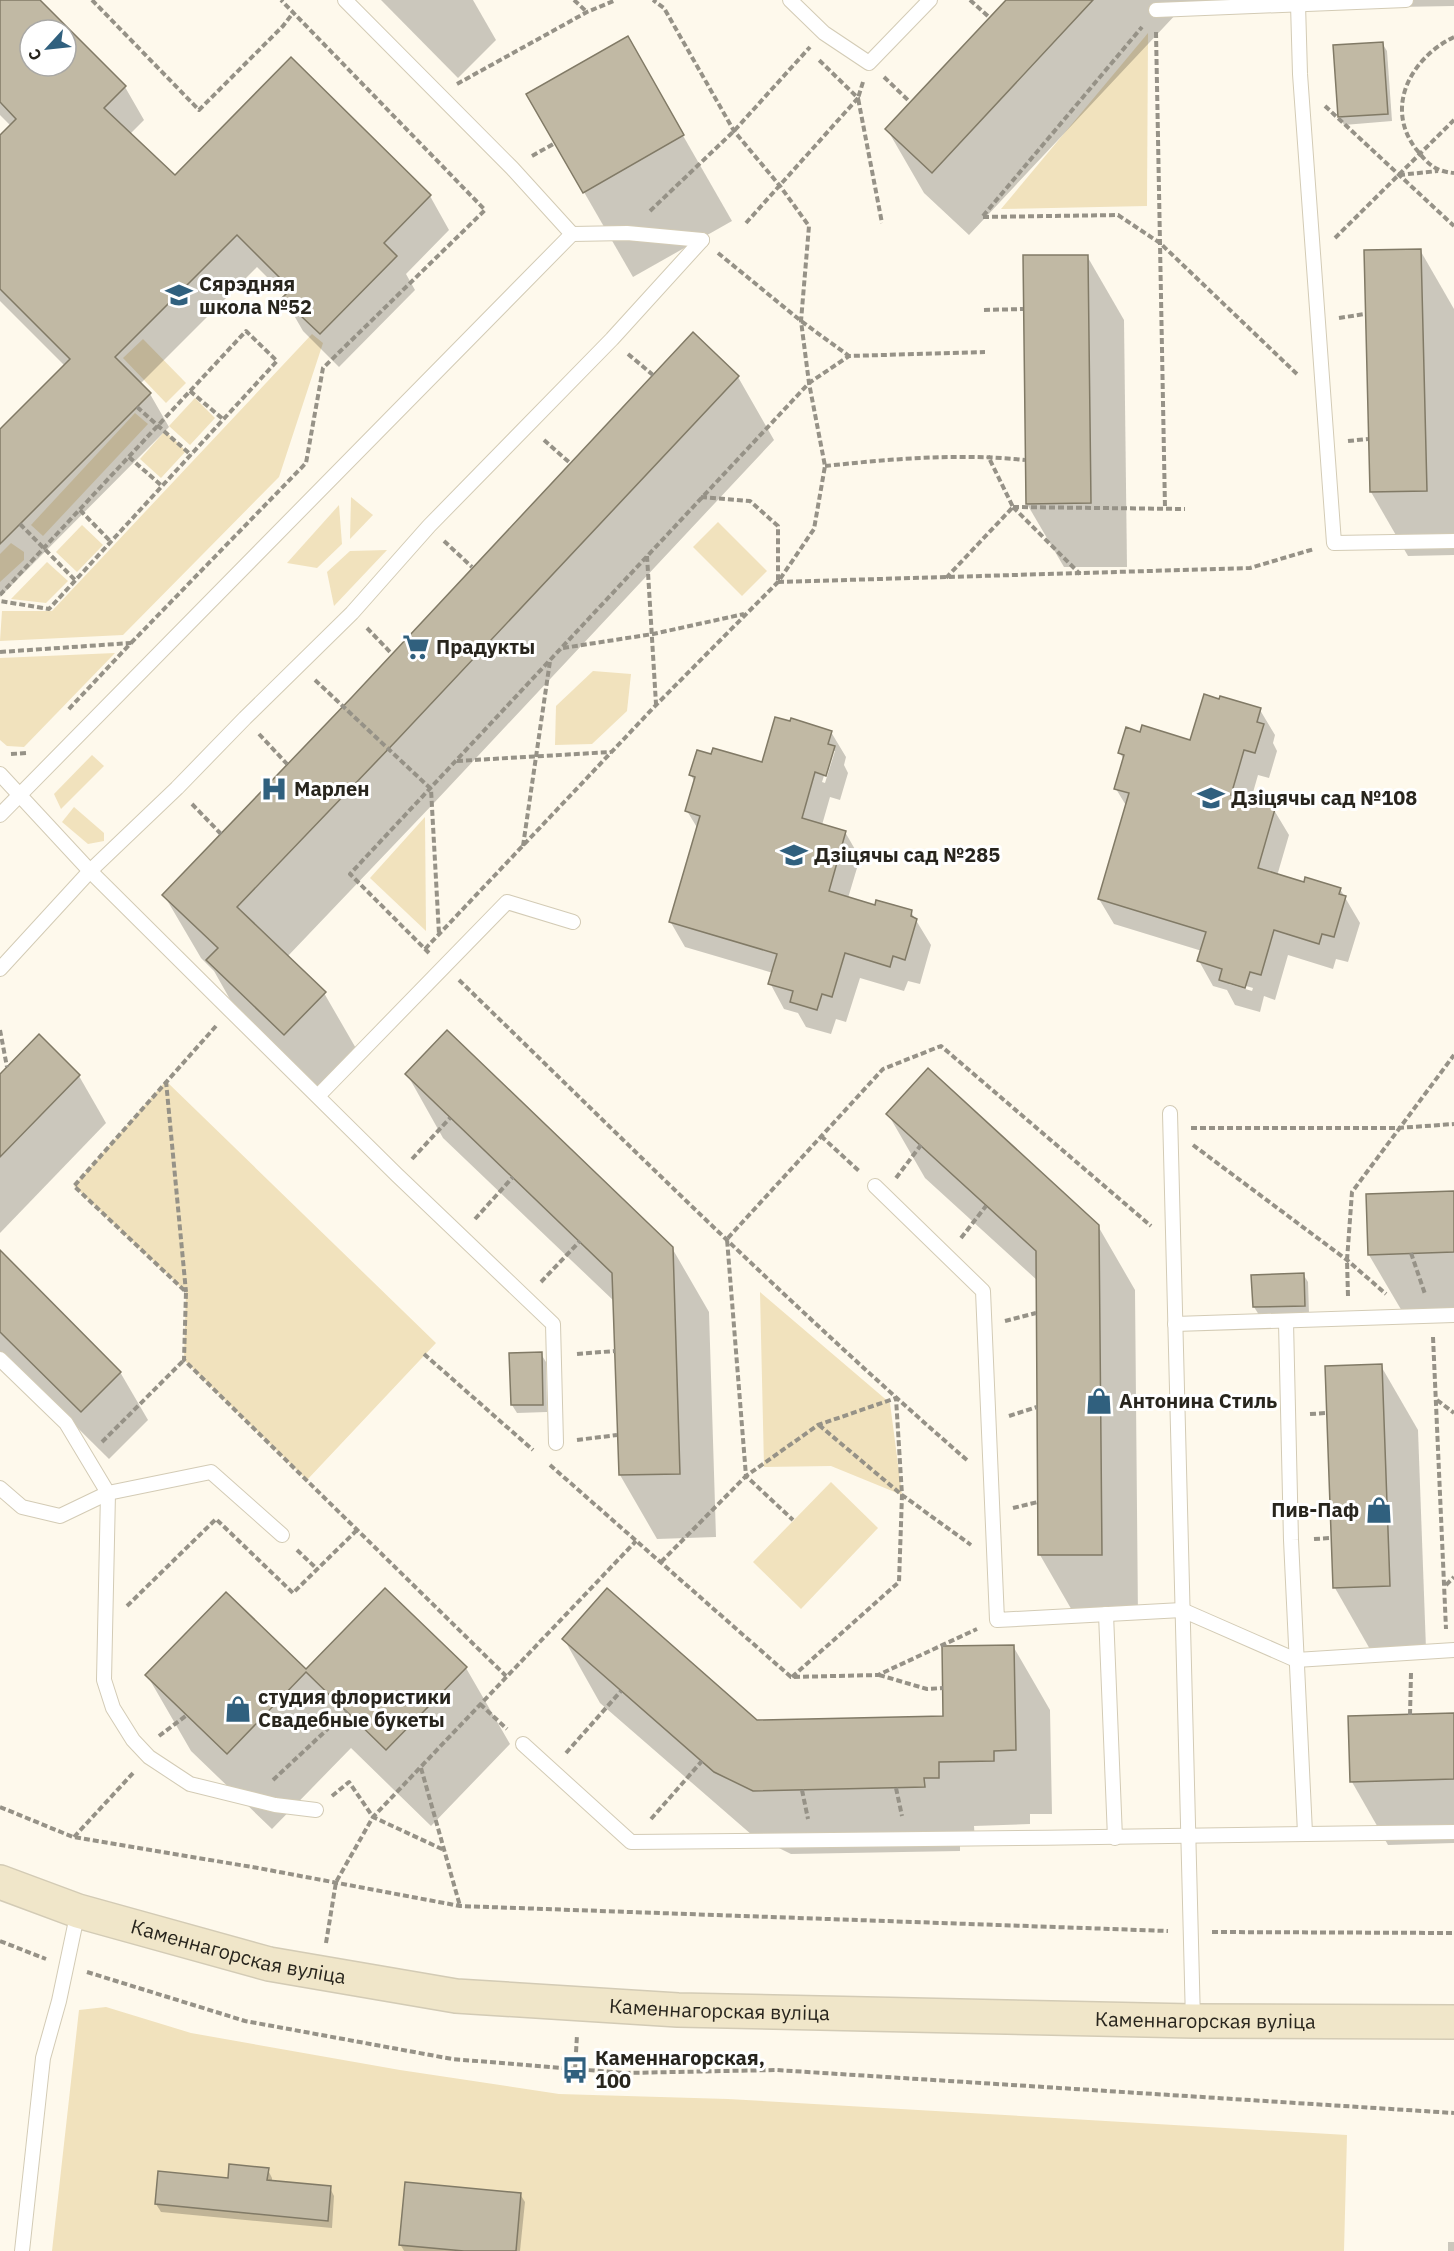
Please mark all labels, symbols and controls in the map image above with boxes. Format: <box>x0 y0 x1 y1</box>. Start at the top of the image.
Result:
north arrow <box>18 18 78 78</box>
text: С <box>23 46 46 64</box>
place label: Сярэдняя школа №52 <box>199 270 312 320</box>
school or university icon: Сярэдняя школа №52 <box>164 280 194 310</box>
supermarket icon: Прадукты <box>401 632 431 662</box>
place label: Прадукты <box>436 633 535 660</box>
hospital icon: Марлен <box>259 774 289 804</box>
place label: Марлен <box>294 775 370 802</box>
school or university icon: Дзіцячы сад №108 <box>1196 783 1226 813</box>
place label: Дзіцячы сад №108 <box>1231 784 1417 811</box>
school or university icon: Дзіцячы сад №285 <box>779 840 809 870</box>
place label: Дзіцячы сад №285 <box>814 841 1000 868</box>
shop icon: Антонина Стиль <box>1084 1386 1114 1416</box>
place label: Антонина Стиль <box>1119 1387 1277 1414</box>
shop icon: Пив-Паф <box>1364 1495 1394 1525</box>
place label: Пив-Паф <box>1271 1496 1359 1523</box>
place label: студия флористики Свадебные букеты <box>258 1683 451 1733</box>
shop icon: студия флористики Свадебные букеты <box>223 1694 253 1724</box>
street label: Каменнагорская вуліца <box>128 1912 349 1990</box>
street label: Каменнагорская вуліца <box>608 1992 830 2026</box>
street label: Каменнагорская вуліца <box>1095 2005 1316 2034</box>
place label: Каменнагорская, 100 <box>595 2044 765 2094</box>
bus stop icon: Каменнагорская, 100 <box>560 2055 590 2085</box>

